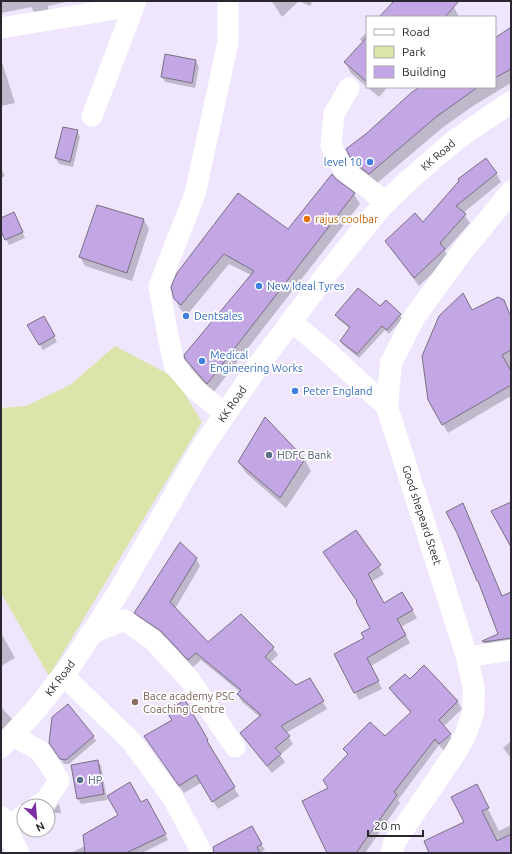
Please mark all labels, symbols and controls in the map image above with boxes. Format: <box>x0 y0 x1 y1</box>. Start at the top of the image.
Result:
legend <box>366 16 496 88</box>
text: Road <box>402 25 430 38</box>
text: Park <box>402 45 426 58</box>
text: Building <box>402 65 446 78</box>
street label: KK Road <box>418 137 458 173</box>
place label: level 10 <box>324 156 362 168</box>
marker: level 10 <box>365 157 375 167</box>
place label: rajus coolbar <box>315 213 379 225</box>
marker: rajus coolbar <box>302 214 312 224</box>
place label: New Ideal Tyres <box>267 280 345 292</box>
marker: New Ideal Tyres <box>254 281 264 291</box>
place label: Dentsales <box>194 310 243 322</box>
marker: Dentsales <box>181 311 191 321</box>
place label: Medical Engineering Works <box>210 349 303 374</box>
marker: Medical Engineering Works <box>197 356 207 366</box>
street label: KK Road <box>215 384 249 424</box>
place label: Peter England <box>303 385 373 397</box>
marker: Peter England <box>290 386 300 396</box>
place label: HDFC Bank <box>277 449 332 461</box>
marker: HDFC Bank <box>264 450 274 460</box>
street label: Good shepeard Steet <box>400 464 444 567</box>
street label: KK Road <box>43 658 77 698</box>
place label: Bace academy PSC Coaching Centre <box>143 690 235 715</box>
marker: Bace academy PSC Coaching Centre <box>130 697 140 707</box>
place label: HP <box>88 774 103 786</box>
marker: HP <box>75 775 85 785</box>
north arrow <box>16 798 56 838</box>
scale bar <box>368 812 423 838</box>
text: 20 m <box>374 819 401 832</box>
text: N <box>34 820 47 834</box>

